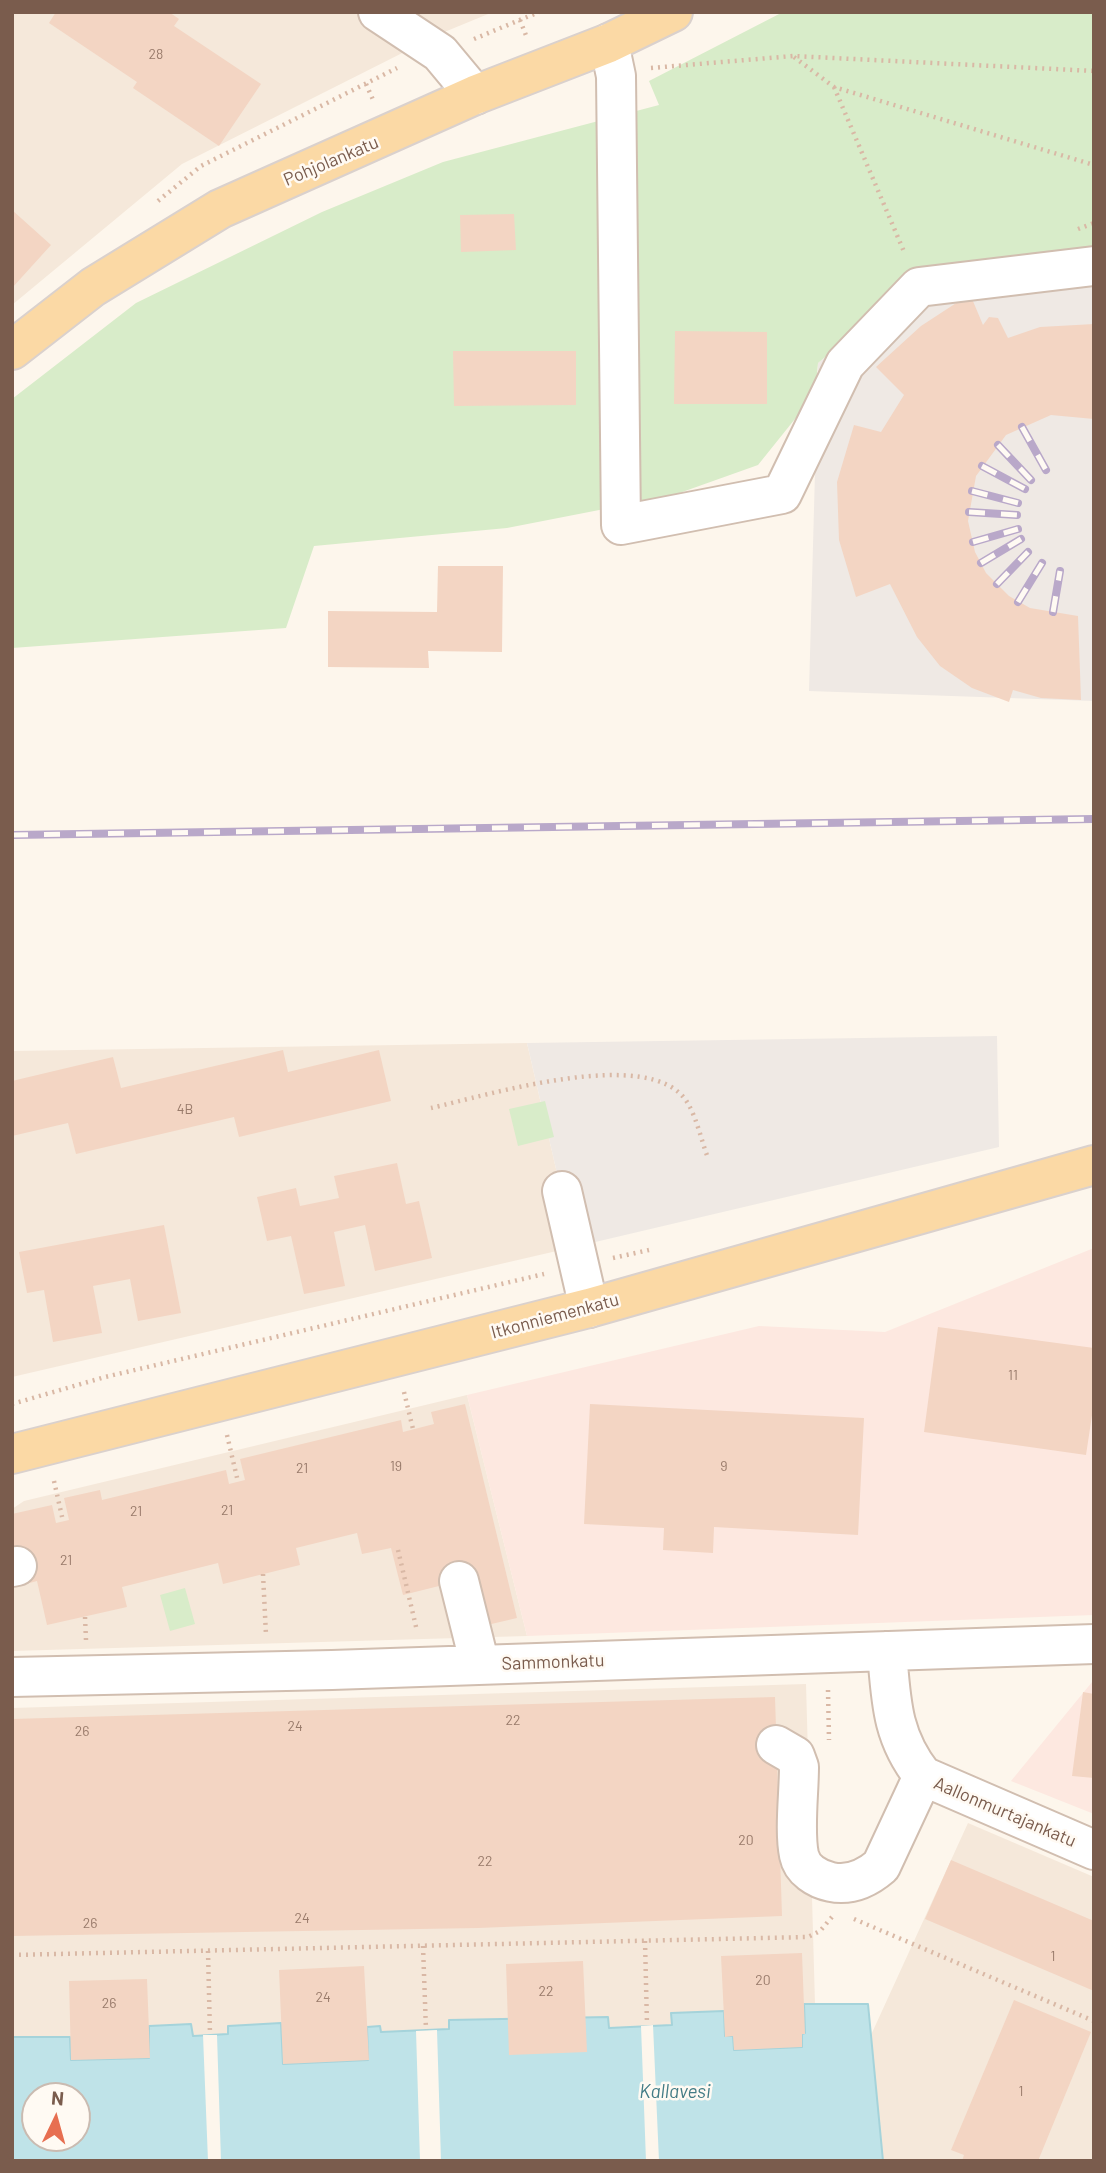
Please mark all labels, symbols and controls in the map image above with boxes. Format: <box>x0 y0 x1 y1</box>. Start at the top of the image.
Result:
house number: 28 <box>149 46 163 62</box>
street label: Pohjolankatu <box>280 131 382 191</box>
house number: 4B <box>177 1101 193 1117</box>
street label: Itkonniemenkatu <box>489 1289 621 1343</box>
house number: 11 <box>1008 1367 1018 1383</box>
house number: 19 <box>390 1458 402 1474</box>
house number: 9 <box>720 1458 728 1474</box>
house number: 21 <box>296 1460 308 1476</box>
house number: 21 <box>221 1502 233 1518</box>
house number: 21 <box>130 1503 142 1519</box>
house number: 21 <box>60 1552 72 1568</box>
street label: Sammonkatu <box>501 1649 605 1675</box>
house number: 22 <box>505 1712 521 1728</box>
house number: 24 <box>287 1718 303 1734</box>
house number: 26 <box>75 1723 89 1739</box>
street label: Aallonmurtajankatu <box>931 1772 1079 1852</box>
house number: 20 <box>738 1832 754 1848</box>
house number: 22 <box>477 1853 493 1869</box>
house number: 24 <box>294 1910 310 1926</box>
house number: 26 <box>83 1915 97 1931</box>
house number: 1 <box>1051 1948 1055 1964</box>
house number: 20 <box>755 1972 771 1988</box>
house number: 22 <box>538 1983 554 1999</box>
house number: 24 <box>315 1989 331 2005</box>
house number: 26 <box>102 1995 116 2011</box>
water label: Kallavesi <box>639 2081 711 2103</box>
north arrow <box>21 2082 91 2152</box>
house number: 1 <box>1019 2083 1023 2099</box>
text: N <box>50 2086 65 2110</box>

